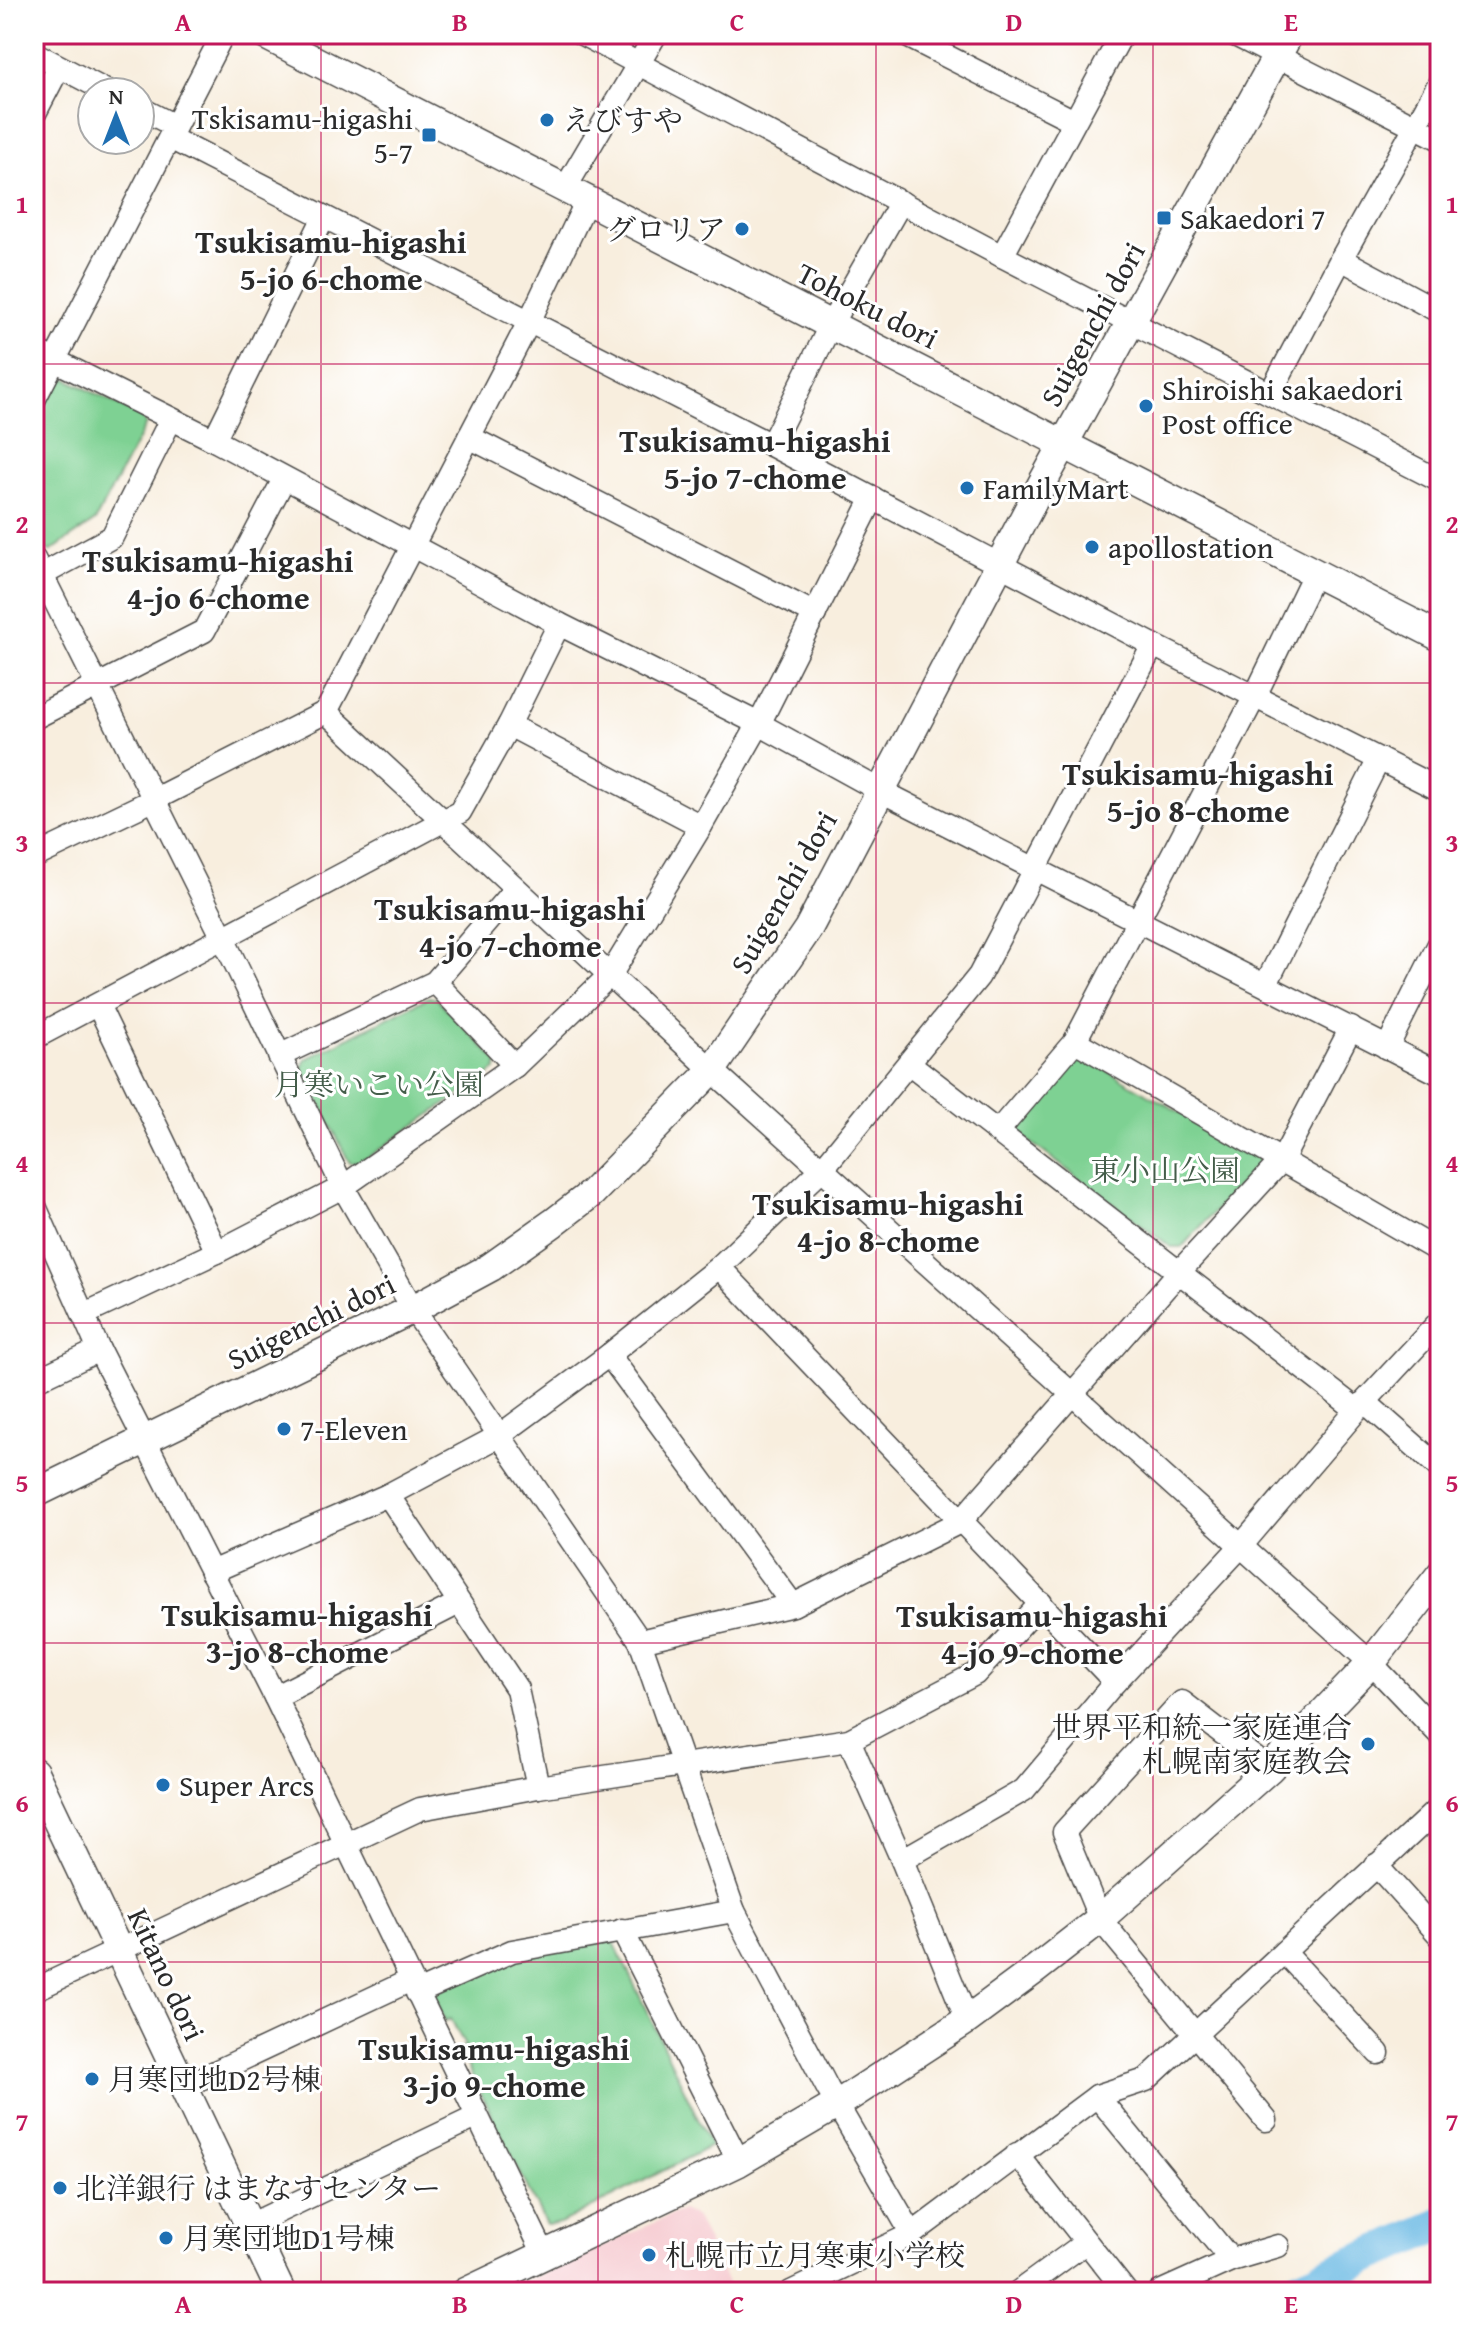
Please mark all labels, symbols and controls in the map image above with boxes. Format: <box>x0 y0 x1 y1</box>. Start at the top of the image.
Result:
text: A <box>175 2 192 41</box>
text: B <box>452 2 468 41</box>
text: C <box>730 2 744 41</box>
text: D <box>1006 2 1022 41</box>
text: E <box>1284 2 1298 41</box>
north arrow <box>76 76 156 156</box>
text: N <box>109 80 124 112</box>
place label: Tskisamu-higashi 5-7 <box>192 96 413 174</box>
place label: えびすや <box>563 98 683 142</box>
marker: えびすや <box>538 111 556 129</box>
marker: Tskisamu-higashi 5-7 <box>420 126 438 144</box>
text: 1 <box>15 184 29 223</box>
text: 1 <box>1445 184 1459 223</box>
place label: Sakaedori 7 <box>1180 196 1325 240</box>
place label: グロリア <box>606 207 726 251</box>
marker: Sakaedori 7 <box>1155 209 1173 227</box>
district label: Tsukisamu-higashi 5-jo 6-chome <box>195 218 467 302</box>
marker: グロリア <box>733 220 751 238</box>
street label: Suigenchi dori <box>1029 234 1155 414</box>
street label: Tohoku dori <box>790 251 946 359</box>
place label: Shiroishi sakaedori Post office <box>1162 367 1403 445</box>
marker: Shiroishi sakaedori Post office <box>1137 397 1155 415</box>
district label: Tsukisamu-higashi 5-jo 7-chome <box>619 417 891 501</box>
place label: FamilyMart <box>983 466 1129 510</box>
marker: FamilyMart <box>958 479 976 497</box>
text: 2 <box>15 504 29 543</box>
text: 2 <box>1445 504 1459 543</box>
place label: apollostation <box>1108 525 1274 569</box>
district label: Tsukisamu-higashi 4-jo 6-chome <box>82 537 354 621</box>
marker: apollostation <box>1083 538 1101 556</box>
district label: Tsukisamu-higashi 5-jo 8-chome <box>1062 750 1334 834</box>
street label: Suigenchi dori <box>718 802 848 982</box>
text: 3 <box>15 823 29 862</box>
text: 3 <box>1445 823 1459 862</box>
district label: Tsukisamu-higashi 4-jo 7-chome <box>374 885 646 969</box>
park label: 月寒いこい公園 <box>274 1062 484 1106</box>
text: 4 <box>15 1143 29 1182</box>
text: 4 <box>1445 1143 1459 1182</box>
park label: 東小山公園 <box>1090 1148 1240 1192</box>
district label: Tsukisamu-higashi 4-jo 8-chome <box>752 1180 1024 1264</box>
street label: Suigenchi dori <box>220 1261 402 1381</box>
place label: 7-Eleven <box>300 1407 408 1451</box>
marker: 7-Eleven <box>275 1420 293 1438</box>
text: 5 <box>15 1463 29 1502</box>
text: 5 <box>1445 1463 1459 1502</box>
district label: Tsukisamu-higashi 3-jo 8-chome <box>161 1591 433 1675</box>
district label: Tsukisamu-higashi 4-jo 9-chome <box>896 1592 1168 1676</box>
place label: 世界平和統一家庭連合 札幌南家庭教会 <box>1052 1705 1352 1783</box>
marker: 世界平和統一家庭連合 札幌南家庭教会 <box>1359 1735 1377 1753</box>
place label: Super Arcs <box>179 1763 314 1807</box>
marker: Super Arcs <box>154 1776 172 1794</box>
text: 6 <box>15 1783 29 1822</box>
text: 6 <box>1445 1783 1459 1822</box>
street label: Kitano dori <box>117 1900 217 2048</box>
district label: Tsukisamu-higashi 3-jo 9-chome <box>358 2025 630 2109</box>
place label: 月寒団地D2号棟 <box>108 2057 321 2101</box>
marker: 月寒団地D2号棟 <box>83 2070 101 2088</box>
text: 7 <box>15 2102 29 2141</box>
text: 7 <box>1445 2102 1459 2141</box>
place label: 北洋銀行 はまなすセンター <box>76 2166 441 2210</box>
marker: 北洋銀行 はまなすセンター <box>51 2179 69 2197</box>
place label: 月寒団地D1号棟 <box>182 2216 395 2260</box>
marker: 月寒団地D1号棟 <box>157 2229 175 2247</box>
place label: 札幌市立月寒東小学校 <box>665 2233 965 2277</box>
marker: 札幌市立月寒東小学校 <box>640 2246 658 2264</box>
text: A <box>175 2284 192 2323</box>
text: B <box>452 2284 468 2323</box>
text: C <box>730 2284 744 2323</box>
text: D <box>1006 2284 1022 2323</box>
text: E <box>1284 2284 1298 2323</box>

